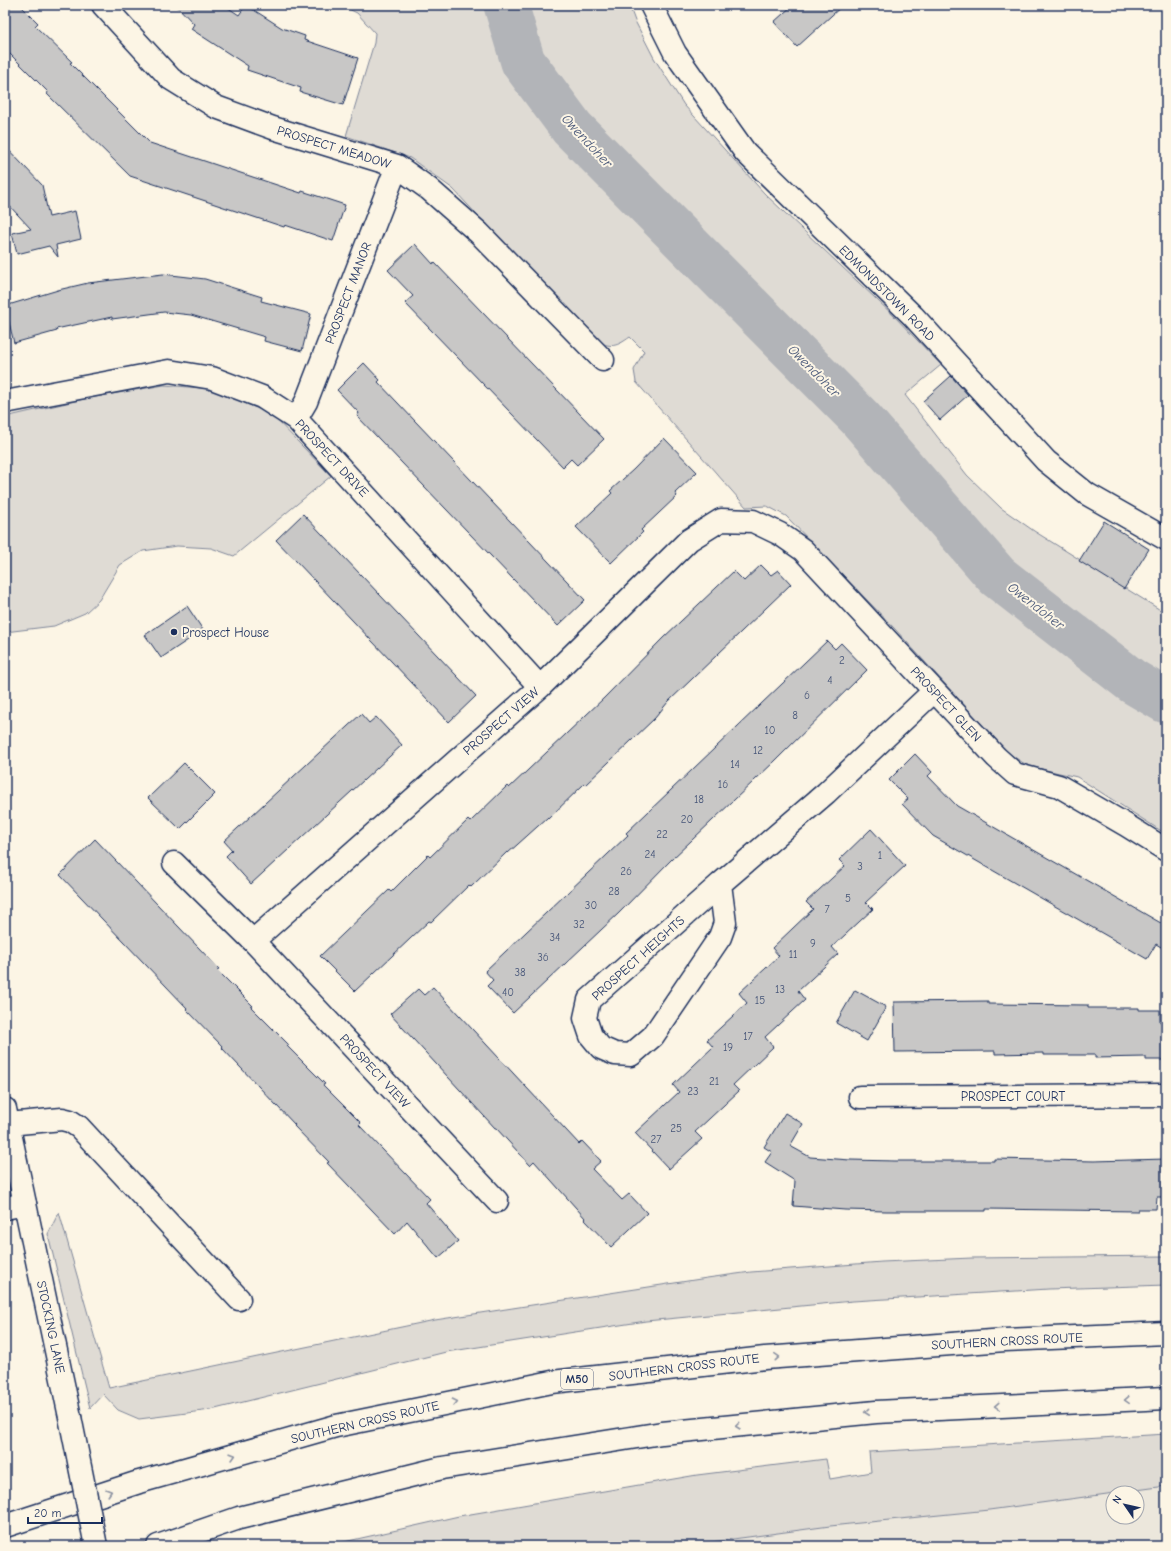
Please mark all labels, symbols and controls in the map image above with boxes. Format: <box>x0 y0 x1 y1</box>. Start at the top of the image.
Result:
water label: Owendoher <box>558 111 617 172</box>
street label: PROSPECT MEADOW <box>275 123 394 172</box>
street label: PROSPECT MANOR <box>322 240 374 346</box>
street label: EDMONDSTOWN ROAD <box>836 242 938 344</box>
water label: Owendoher <box>784 341 845 402</box>
street label: PROSPECT DRIVE <box>292 416 372 500</box>
water label: Owendoher <box>1004 579 1069 634</box>
place label: Prospect House <box>182 625 269 640</box>
marker: Prospect House <box>169 627 179 637</box>
house number: 2 <box>839 654 845 667</box>
street label: PROSPECT GLEN <box>907 663 985 745</box>
house number: 4 <box>827 674 833 687</box>
street label: PROSPECT VIEW <box>460 683 543 758</box>
house number: 6 <box>804 689 810 702</box>
house number: 8 <box>792 709 798 722</box>
house number: 10 <box>764 724 776 737</box>
house number: 12 <box>753 744 763 757</box>
house number: 14 <box>730 758 740 771</box>
house number: 16 <box>718 778 728 791</box>
house number: 18 <box>694 793 704 806</box>
house number: 20 <box>681 813 693 826</box>
house number: 22 <box>656 828 668 841</box>
house number: 24 <box>644 848 656 861</box>
house number: 1 <box>878 849 882 862</box>
house number: 3 <box>857 860 863 873</box>
house number: 26 <box>620 865 632 878</box>
house number: 28 <box>608 885 620 898</box>
house number: 5 <box>845 892 851 905</box>
house number: 30 <box>585 899 597 912</box>
house number: 7 <box>824 903 830 916</box>
street label: PROSPECT HEIGHTS <box>589 913 687 1003</box>
house number: 32 <box>573 918 585 931</box>
house number: 34 <box>550 931 560 944</box>
house number: 9 <box>810 937 816 950</box>
house number: 11 <box>789 948 797 961</box>
house number: 36 <box>537 951 549 964</box>
house number: 38 <box>514 966 526 979</box>
house number: 13 <box>775 983 785 996</box>
house number: 40 <box>502 986 514 999</box>
house number: 15 <box>755 994 765 1007</box>
house number: 17 <box>743 1030 753 1043</box>
street label: PROSPECT VIEW <box>337 1031 414 1112</box>
house number: 19 <box>723 1041 733 1054</box>
house number: 21 <box>709 1075 719 1088</box>
house number: 23 <box>687 1085 699 1098</box>
street label: PROSPECT COURT <box>961 1089 1065 1104</box>
house number: 25 <box>670 1122 682 1135</box>
house number: 27 <box>651 1133 661 1146</box>
street label: STOCKING LANE <box>34 1279 68 1375</box>
street label: SOUTHERN CROSS ROUTE <box>931 1330 1083 1352</box>
street label: SOUTHERN CROSS ROUTE <box>608 1350 760 1384</box>
one-way arrow <box>774 1352 780 1361</box>
road number: M50 <box>561 1369 593 1389</box>
one-way arrow <box>1124 1396 1130 1404</box>
street label: SOUTHERN CROSS ROUTE <box>289 1398 441 1446</box>
one-way arrow <box>452 1399 458 1407</box>
one-way arrow <box>994 1402 1000 1410</box>
one-way arrow <box>864 1408 870 1417</box>
one-way arrow <box>735 1421 741 1430</box>
one-way arrow <box>229 1452 236 1461</box>
north arrow <box>1105 1485 1145 1525</box>
one-way arrow <box>105 1489 112 1497</box>
text: N <box>1110 1493 1125 1506</box>
scale bar <box>28 1499 102 1525</box>
text: 20 m <box>34 1506 62 1520</box>

